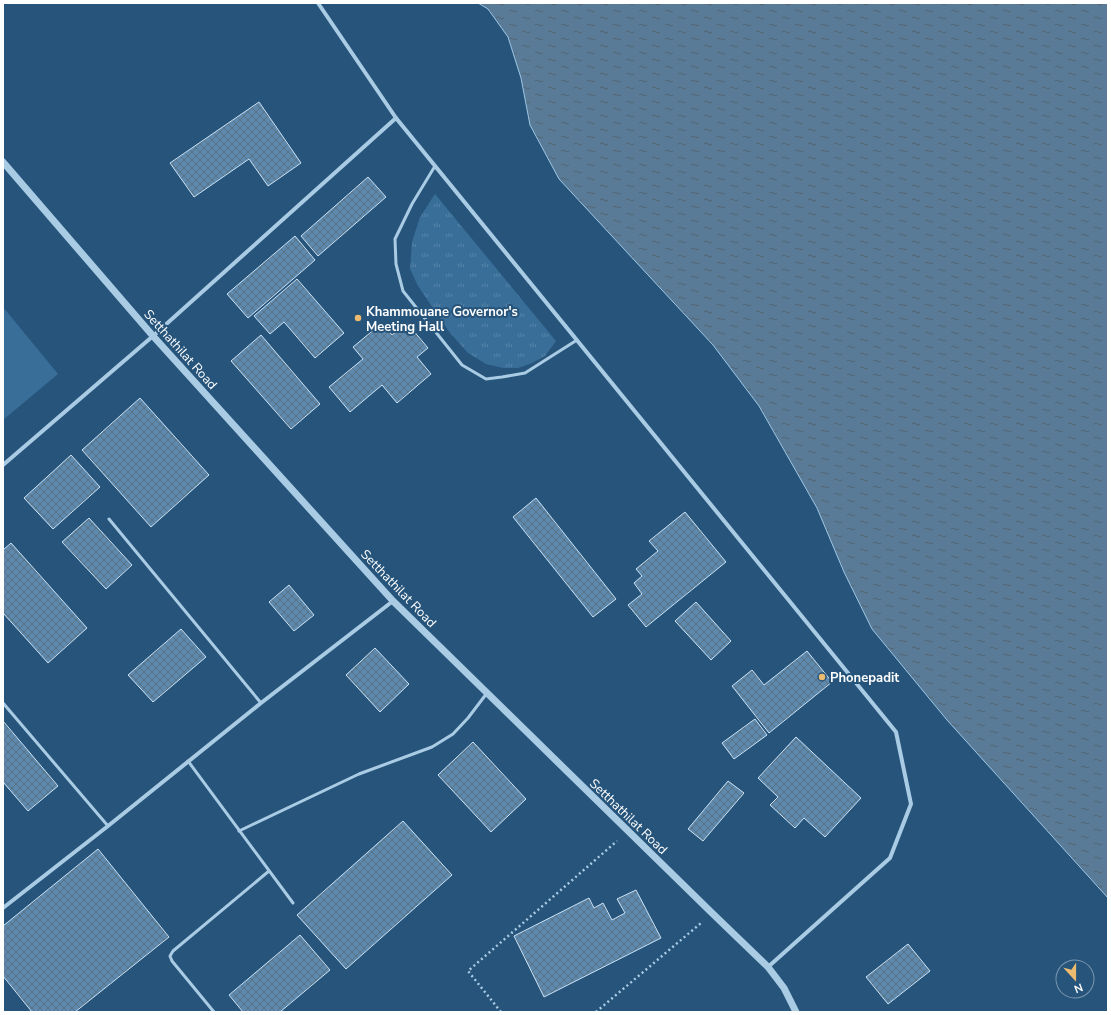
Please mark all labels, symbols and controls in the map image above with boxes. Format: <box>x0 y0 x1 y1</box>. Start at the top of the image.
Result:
place label: Khammouane Governor's Meeting Hall <box>366 303 518 336</box>
street label: Setthathilat Road <box>139 306 221 394</box>
marker: Khammouane Governor's Meeting Hall <box>353 313 363 323</box>
street label: Setthathilat Road <box>356 546 440 632</box>
place label: Phonepadit <box>830 669 900 687</box>
marker: Phonepadit <box>817 672 827 682</box>
street label: Setthathilat Road <box>585 775 671 859</box>
north arrow <box>1055 959 1095 999</box>
text: N <box>1072 979 1085 996</box>

